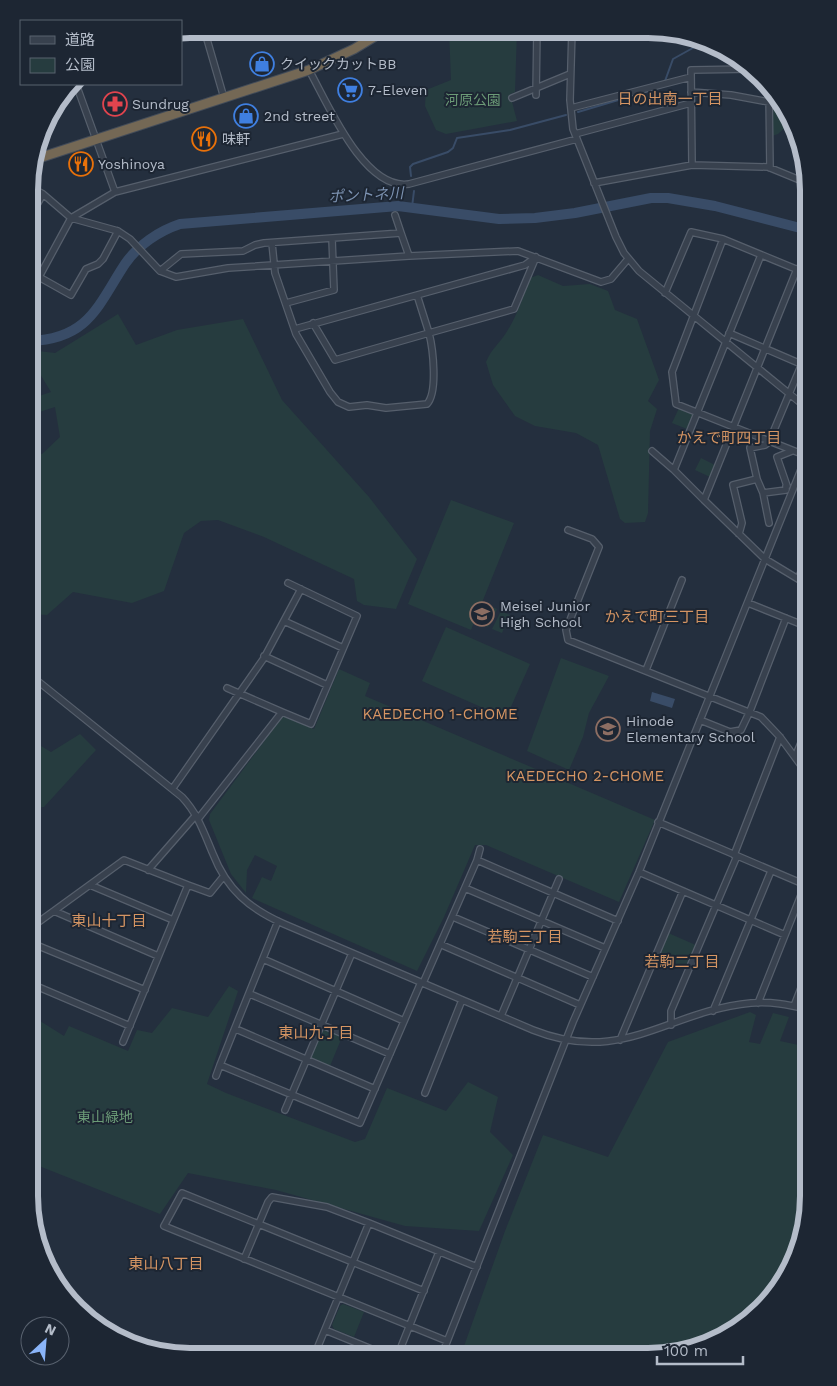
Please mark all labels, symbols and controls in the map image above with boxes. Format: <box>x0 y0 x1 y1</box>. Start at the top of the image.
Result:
legend <box>20 20 182 85</box>
text: 道路 <box>65 31 95 49</box>
shop icon: クイックカットBB <box>249 51 275 77</box>
text: 公園 <box>65 56 95 74</box>
place label: クイックカットBB <box>280 56 396 72</box>
supermarket icon: 7-Eleven <box>337 77 363 103</box>
place label: 7-Eleven <box>368 82 427 98</box>
district label: 日の出南一丁目 <box>617 90 723 108</box>
pharmacy icon: Sundrug <box>102 91 128 117</box>
park label: 河原公園 <box>445 92 501 108</box>
place label: Sundrug <box>132 96 189 112</box>
shop icon: 2nd street <box>233 103 259 129</box>
place label: 2nd street <box>264 108 335 124</box>
restaurant icon: 味軒 <box>191 126 217 152</box>
place label: 味軒 <box>222 131 250 147</box>
restaurant icon: Yoshinoya <box>68 151 94 177</box>
place label: Yoshinoya <box>98 156 165 172</box>
water label: ポントネ川 <box>328 184 406 206</box>
district label: かえで町四丁目 <box>677 429 781 447</box>
place label: Meisei Junior High School <box>500 598 590 630</box>
school or university icon: Meisei Junior High School <box>469 601 495 627</box>
district label: かえで町三丁目 <box>605 608 709 626</box>
district label: KAEDECHO 1-CHOME <box>362 705 518 723</box>
place label: Hinode Elementary School <box>626 713 756 745</box>
school or university icon: Hinode Elementary School <box>595 716 621 742</box>
district label: KAEDECHO 2-CHOME <box>506 767 664 785</box>
district label: 東山十丁目 <box>71 912 147 930</box>
district label: 若駒三丁目 <box>487 928 563 946</box>
district label: 若駒二丁目 <box>644 953 720 971</box>
district label: 東山九丁目 <box>278 1024 354 1042</box>
park label: 東山緑地 <box>77 1109 133 1125</box>
district label: 東山八丁目 <box>128 1255 204 1273</box>
north arrow <box>20 1316 70 1366</box>
text: N <box>43 1320 59 1339</box>
scale bar <box>657 1334 743 1366</box>
text: 100 m <box>664 1342 708 1360</box>

